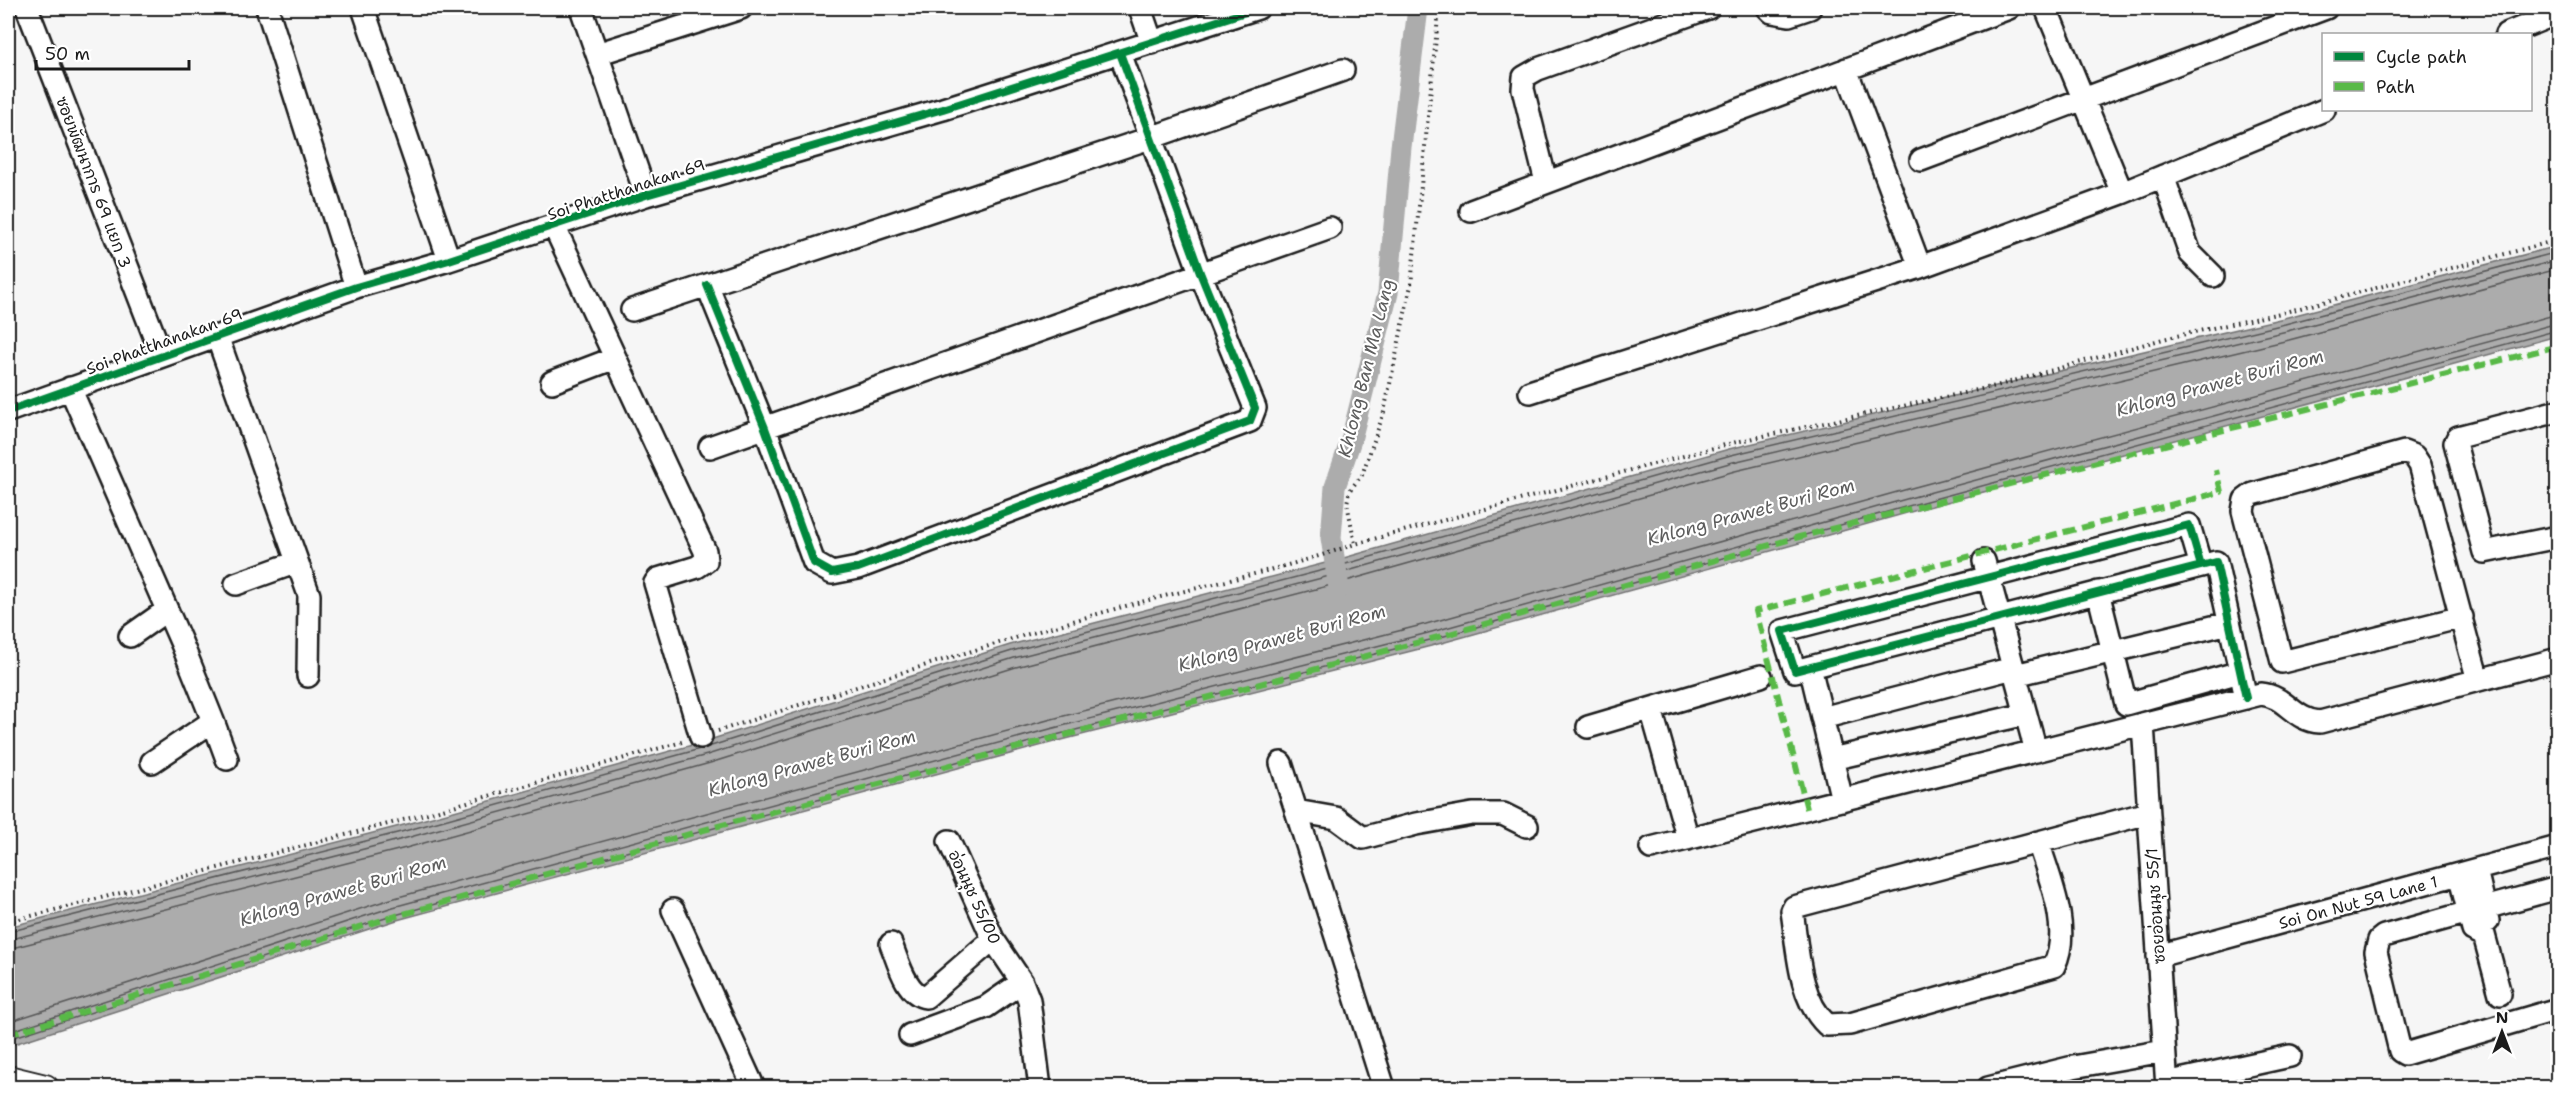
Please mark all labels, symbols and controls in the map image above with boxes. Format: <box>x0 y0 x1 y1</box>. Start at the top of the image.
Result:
scale bar <box>36 33 189 71</box>
legend <box>2322 33 2532 111</box>
text: 50 m <box>45 42 90 66</box>
text: Cycle path <box>2376 45 2467 69</box>
text: Path <box>2376 75 2415 99</box>
street label: ซอยพัฒนาการ 69 แยก 3 <box>51 93 136 271</box>
street label: Soi Phatthanakan 69 <box>545 154 708 225</box>
water label: Khlong Ban Ma Lang <box>1332 276 1400 460</box>
street label: Soi Phatthanakan 69 <box>83 303 245 379</box>
water label: Khlong Prawet Buri Rom <box>2113 344 2327 422</box>
water label: Khlong Prawet Buri Rom <box>1644 473 1858 551</box>
water label: Khlong Prawet Buri Rom <box>1175 599 1389 677</box>
water label: Khlong Prawet Buri Rom <box>705 724 919 802</box>
street label: อ่อนนุช 55/00 <box>942 846 1006 949</box>
street label: ซอยอ่อนนุช 55/1 <box>2140 847 2172 965</box>
water label: Khlong Prawet Buri Rom <box>237 850 449 932</box>
street label: Soi On Nut 59 Lane 1 <box>2276 871 2440 934</box>
north arrow <box>2472 1002 2532 1062</box>
text: N <box>2496 1007 2508 1028</box>

